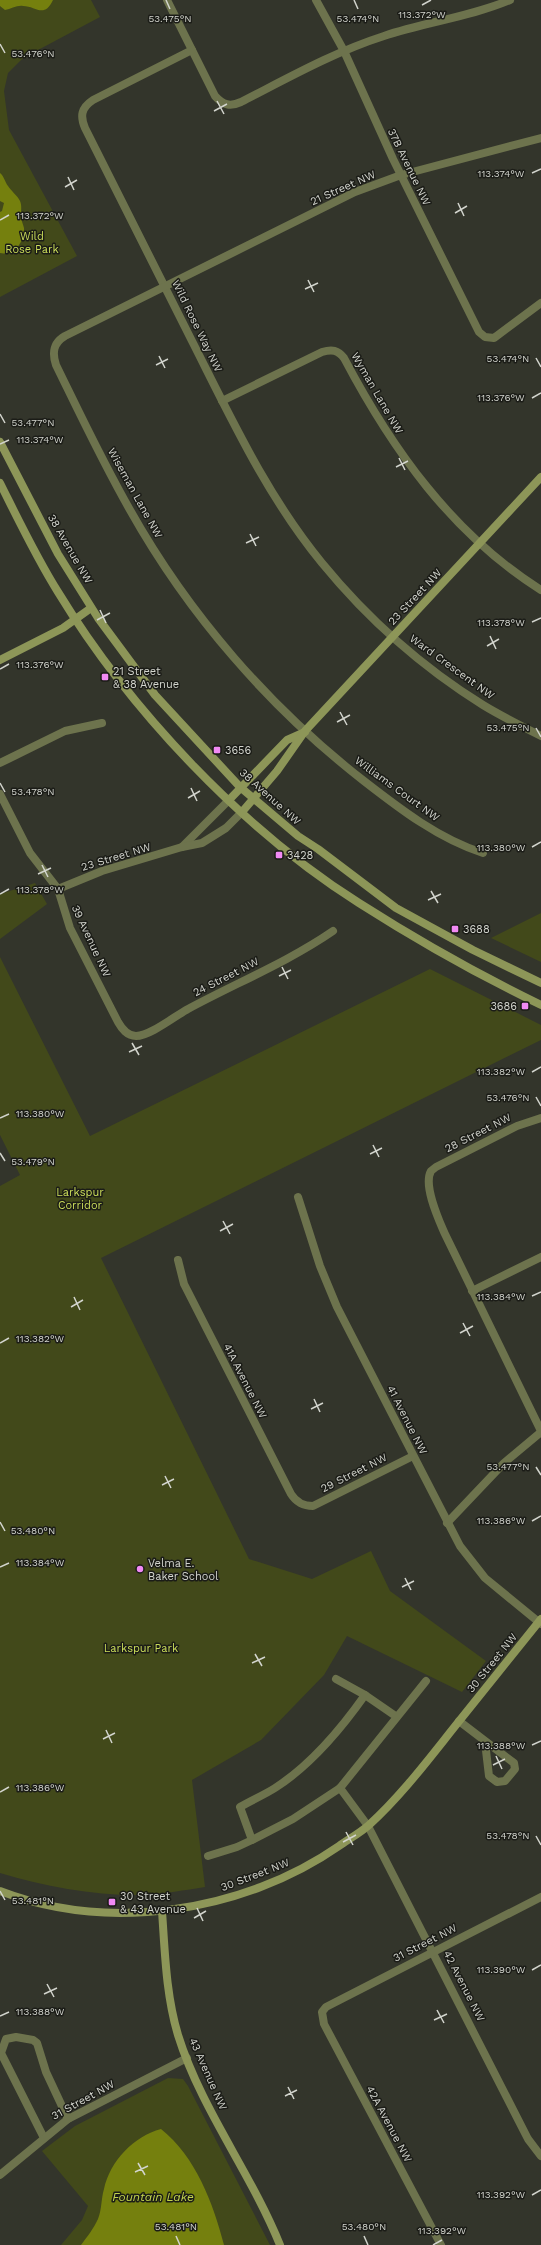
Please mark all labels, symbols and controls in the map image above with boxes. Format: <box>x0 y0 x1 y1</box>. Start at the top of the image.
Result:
text: 113.372°W <box>398 9 446 20</box>
text: 53.475°N <box>148 13 192 24</box>
text: 53.474°N <box>337 13 379 24</box>
text: 53.476°N <box>11 48 55 59</box>
street label: 37B Avenue NW <box>385 126 433 208</box>
street label: 21 Street NW <box>308 168 378 208</box>
text: 113.374°W <box>478 168 525 179</box>
text: 113.372°W <box>16 210 64 221</box>
park label: Wild Rose Park <box>5 230 59 256</box>
street label: Wild Rose Way NW <box>169 278 225 374</box>
street label: Wyman Lane NW <box>348 350 406 436</box>
text: 53.474°N <box>487 353 529 364</box>
text: 113.376°W <box>477 392 525 403</box>
text: 53.477°N <box>12 417 54 428</box>
text: 113.374°W <box>17 434 64 445</box>
street label: Wiseman Lane NW <box>105 446 165 541</box>
street label: 38 Avenue NW <box>45 512 95 586</box>
street label: 23 Street NW <box>386 566 445 628</box>
text: 113.378°W <box>477 617 525 628</box>
street label: Ward Crescent NW <box>407 632 497 702</box>
text: 113.376°W <box>16 659 64 670</box>
place label: 21 Street & 38 Avenue <box>113 665 179 691</box>
marker: 21 Street & 38 Avenue <box>100 672 110 682</box>
text: 53.475°N <box>486 722 530 733</box>
place label: 3656 <box>225 744 252 757</box>
marker: 3656 <box>212 745 222 755</box>
street label: Williams Court NW <box>352 754 442 824</box>
street label: 38 Avenue NW <box>237 766 304 828</box>
text: 53.478°N <box>11 786 55 797</box>
street label: 23 Street NW <box>80 840 153 874</box>
text: 113.380°W <box>477 842 526 853</box>
place label: 3428 <box>287 849 314 862</box>
marker: 3428 <box>274 850 284 860</box>
text: 113.378°W <box>16 884 64 895</box>
street label: 39 Avenue NW <box>69 903 114 979</box>
place label: 3688 <box>463 923 490 936</box>
marker: 3688 <box>450 924 460 934</box>
street label: 24 Street NW <box>191 955 261 999</box>
place label: 3686 <box>490 1000 517 1013</box>
marker: 3686 <box>520 1001 530 1011</box>
text: 113.382°W <box>477 1066 526 1077</box>
text: 53.476°N <box>486 1092 530 1103</box>
text: 113.380°W <box>16 1108 65 1119</box>
street label: 28 Street NW <box>443 1111 514 1155</box>
text: 53.479°N <box>11 1156 55 1167</box>
park label: Larkspur Corridor <box>56 1186 104 1212</box>
text: 113.384°W <box>477 1291 526 1302</box>
text: 113.382°W <box>16 1333 65 1344</box>
street label: 41A Avenue NW <box>221 1341 270 1421</box>
street label: 41 Avenue NW <box>384 1383 430 1457</box>
street label: 29 Street NW <box>319 1451 390 1495</box>
text: 53.477°N <box>487 1461 529 1472</box>
text: 113.386°W <box>477 1515 526 1526</box>
text: 53.480°N <box>11 1525 55 1536</box>
text: 113.384°W <box>16 1557 65 1568</box>
place label: Velma E. Baker School <box>148 1557 219 1583</box>
marker: Velma E. Baker School <box>135 1564 145 1574</box>
street label: 30 Street NW <box>464 1630 520 1695</box>
park label: Larkspur Park <box>104 1642 178 1655</box>
text: 113.388°W <box>477 1740 526 1751</box>
text: 113.386°W <box>16 1782 65 1793</box>
text: 53.478°N <box>486 1830 530 1841</box>
street label: 30 Street NW <box>219 1856 292 1894</box>
place label: 30 Street & 43 Avenue <box>120 1890 186 1916</box>
text: 53.481°N <box>12 1895 54 1906</box>
marker: 30 Street & 43 Avenue <box>107 1897 117 1907</box>
street label: 31 Street NW <box>391 1921 459 1965</box>
street label: 42 Avenue NW <box>441 1948 488 2024</box>
text: 113.390°W <box>477 1964 526 1975</box>
text: 113.388°W <box>16 2006 65 2017</box>
street label: 43 Avenue NW <box>186 2036 230 2113</box>
street label: 31 Street NW <box>49 2077 117 2123</box>
street label: 42A Avenue NW <box>363 2084 415 2165</box>
text: 113.392°W <box>477 2189 526 2200</box>
water label: Fountain Lake <box>112 2190 194 2204</box>
text: 53.481°N <box>155 2221 197 2232</box>
text: 53.480°N <box>342 2221 386 2232</box>
text: 113.392°W <box>418 2225 467 2236</box>

